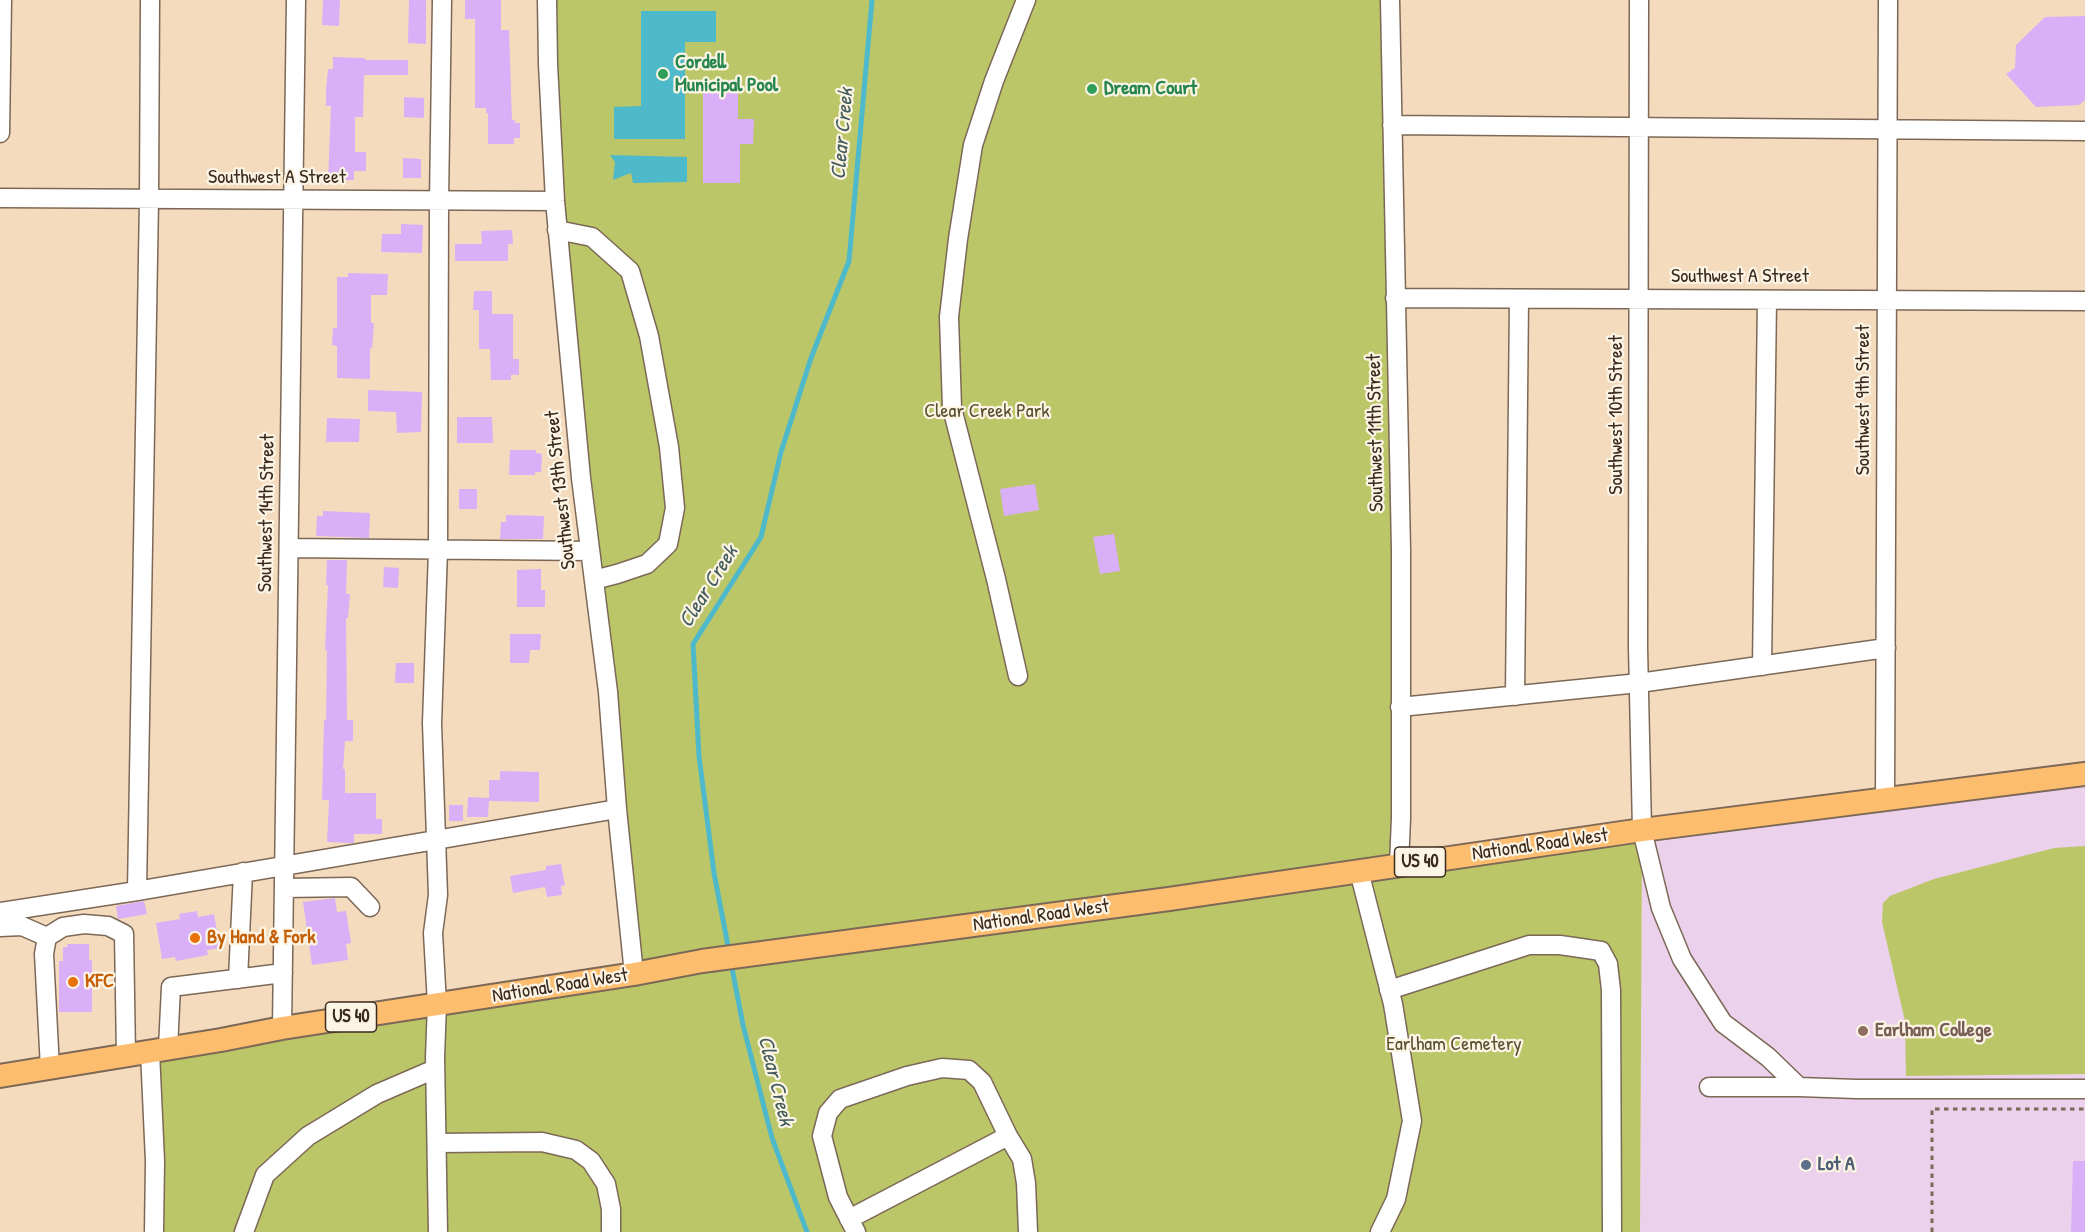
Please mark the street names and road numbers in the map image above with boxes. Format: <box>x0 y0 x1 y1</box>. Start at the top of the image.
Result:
street label: Southwest A Street <box>208 166 346 190</box>
street label: Southwest A Street <box>1671 265 1809 289</box>
street label: Southwest 9th Street <box>1852 325 1876 475</box>
street label: Southwest 10th Street <box>1605 335 1629 495</box>
street label: Southwest 11th Street <box>1363 354 1389 512</box>
street label: Southwest 13th Street <box>541 409 581 571</box>
street label: Southwest 14th Street <box>254 434 280 592</box>
street label: National Road West <box>1471 824 1609 866</box>
road number: US 40 <box>1394 847 1446 877</box>
street label: National Road West <box>972 895 1110 937</box>
street label: National Road West <box>490 963 630 1009</box>
road number: US 40 <box>326 1002 376 1032</box>

